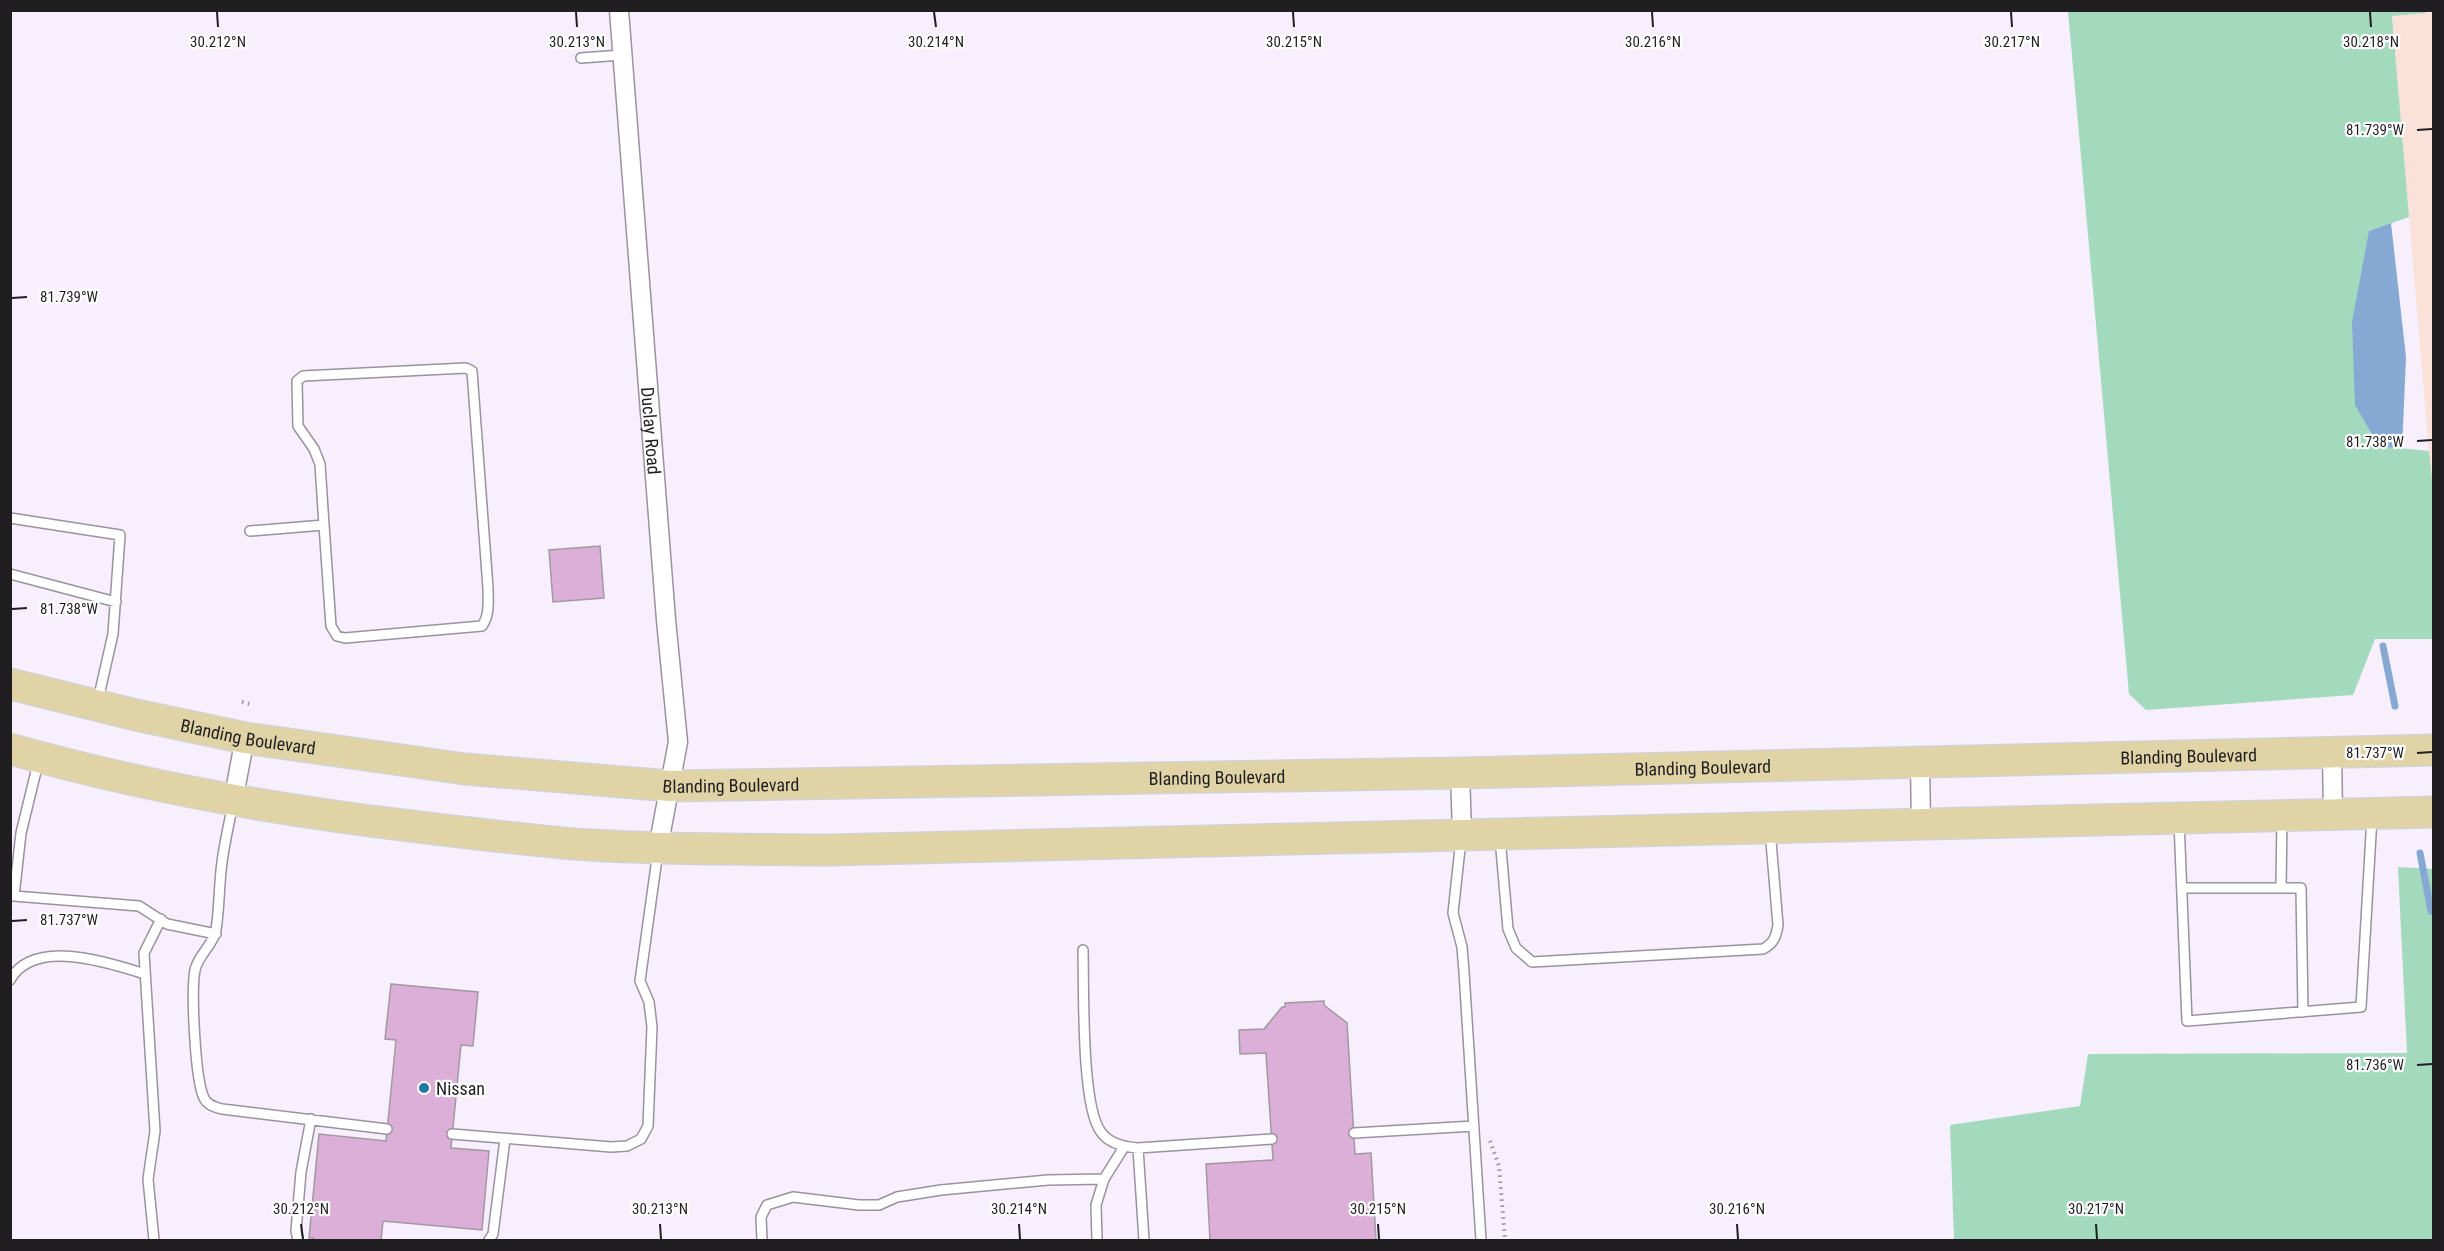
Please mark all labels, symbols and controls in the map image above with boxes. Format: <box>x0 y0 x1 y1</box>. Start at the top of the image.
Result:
text: 30.212°N <box>190 33 246 51</box>
text: 30.213°N <box>549 33 605 51</box>
text: 30.214°N <box>908 33 964 51</box>
text: 30.215°N <box>1266 33 1322 51</box>
text: 30.216°N <box>1625 33 1681 51</box>
text: 30.217°N <box>1984 33 2040 51</box>
text: 30.218°N <box>2343 33 2399 51</box>
text: 81.739°W <box>2346 121 2405 139</box>
text: 81.739°W <box>40 288 99 306</box>
street label: Duclay Road <box>638 386 665 475</box>
text: 81.738°W <box>2346 433 2405 451</box>
text: 81.738°W <box>40 600 99 618</box>
street label: Blanding Boulevard <box>179 714 317 758</box>
street label: Blanding Boulevard <box>2120 744 2257 768</box>
text: 81.737°W <box>2346 744 2405 762</box>
street label: Blanding Boulevard <box>1634 755 1771 779</box>
street label: Blanding Boulevard <box>1148 765 1285 789</box>
street label: Blanding Boulevard <box>662 773 799 797</box>
text: 81.737°W <box>40 911 99 929</box>
text: 81.736°W <box>2346 1056 2405 1074</box>
place label: Nissan <box>436 1078 485 1099</box>
marker: Nissan <box>417 1081 431 1095</box>
text: 30.212°N <box>273 1200 329 1218</box>
text: 30.213°N <box>632 1200 688 1218</box>
text: 30.214°N <box>991 1200 1047 1218</box>
text: 30.215°N <box>1350 1200 1406 1218</box>
text: 30.216°N <box>1709 1200 1765 1218</box>
text: 30.217°N <box>2068 1200 2124 1218</box>

